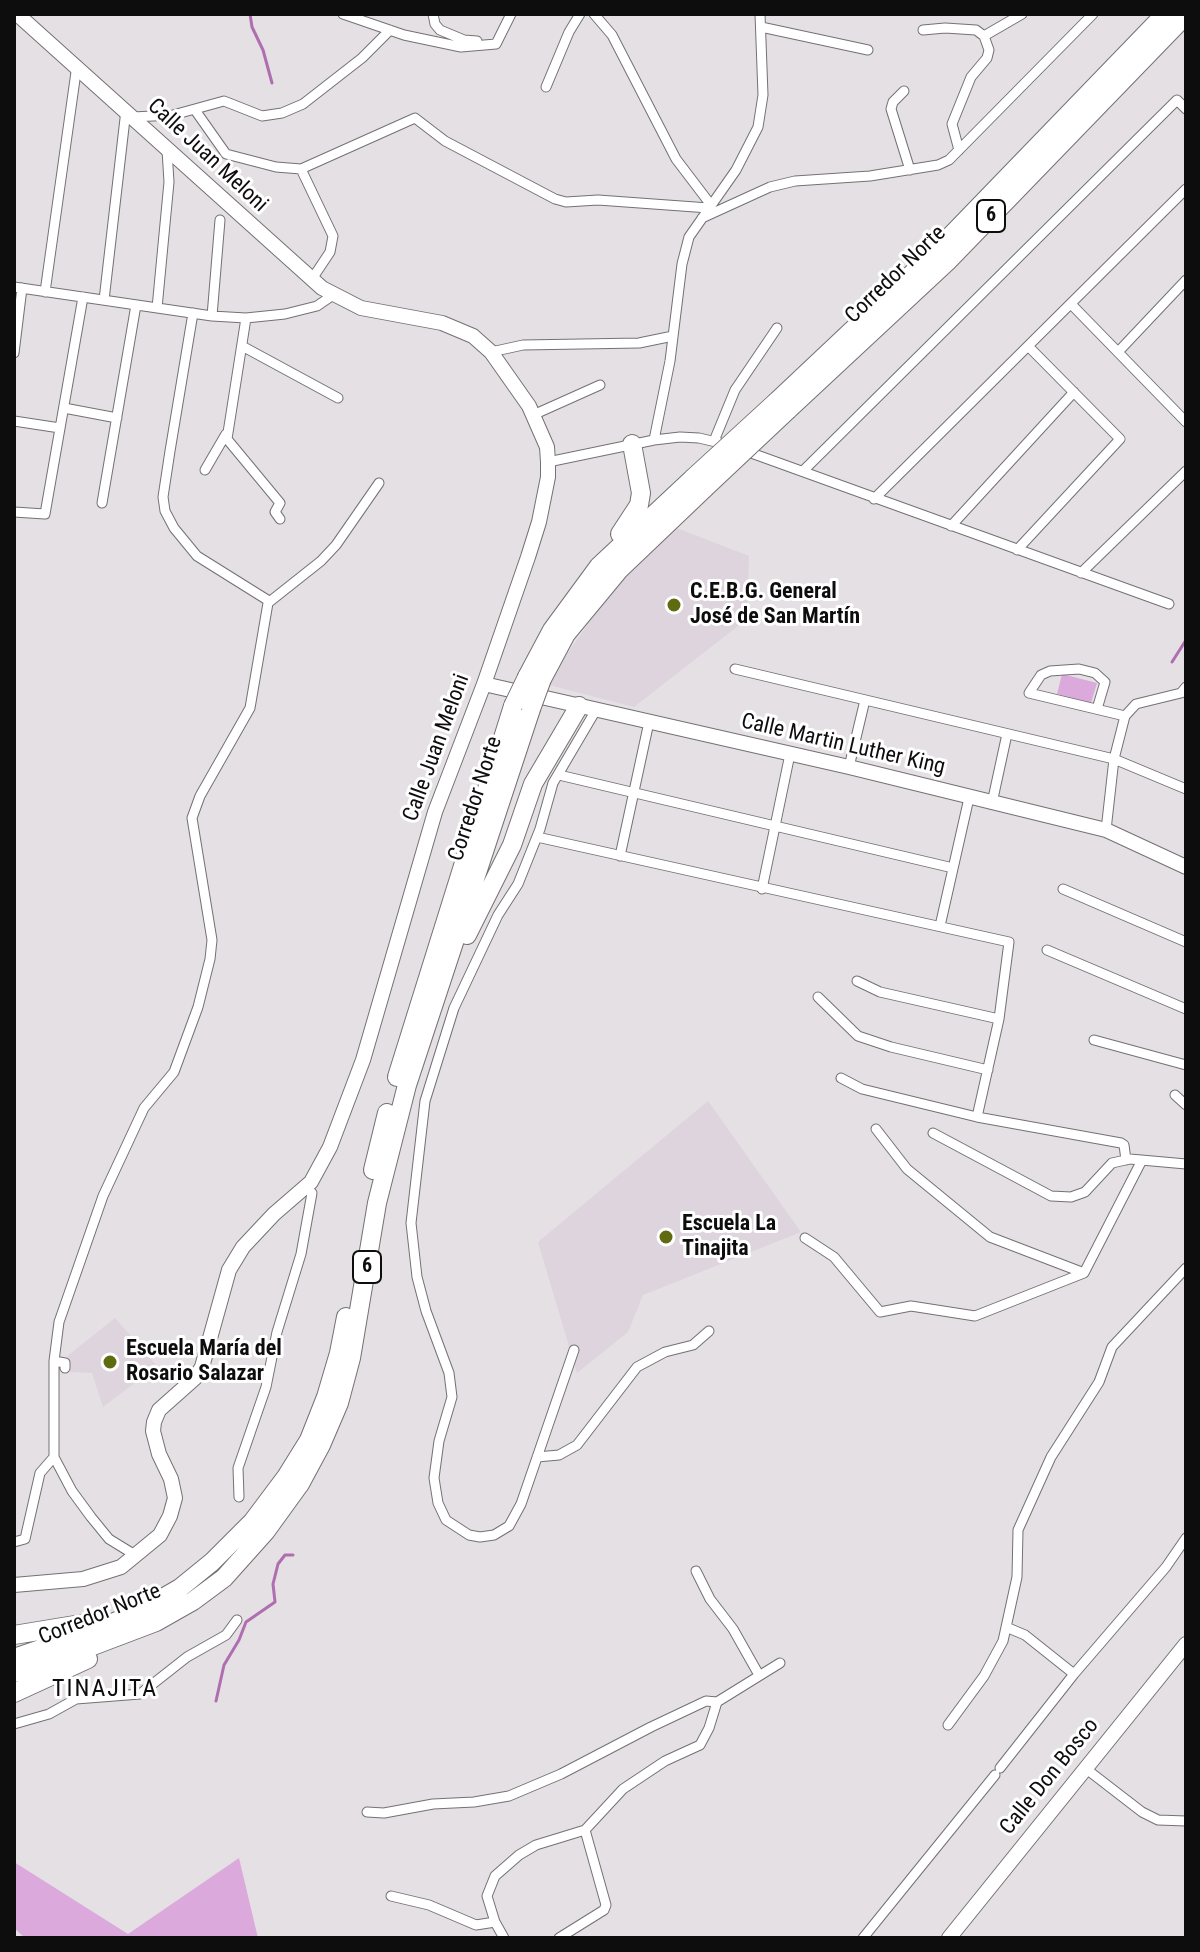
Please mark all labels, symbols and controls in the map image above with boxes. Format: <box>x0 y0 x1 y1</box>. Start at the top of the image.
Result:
street label: Calle Juan Meloni <box>141 94 273 218</box>
road number: 6 <box>977 200 1005 232</box>
street label: Corredor Norte <box>840 221 952 329</box>
place label: C.E.B.G. General José de San Martín <box>690 579 860 630</box>
marker: C.E.B.G. General José de San Martín <box>665 596 683 614</box>
street label: Calle Juan Meloni <box>398 671 476 825</box>
street label: Calle Martin Luther King <box>738 709 948 781</box>
street label: Corredor Norte <box>443 733 509 865</box>
place label: Escuela La Tinajita <box>682 1211 776 1262</box>
marker: Escuela La Tinajita <box>657 1228 675 1246</box>
road number: 6 <box>353 1251 381 1283</box>
place label: Escuela María del Rosario Salazar <box>126 1336 282 1388</box>
marker: Escuela María del Rosario Salazar <box>101 1353 119 1371</box>
street label: Corredor Norte <box>35 1579 165 1651</box>
district label: TINAJITA <box>52 1676 158 1704</box>
street label: Calle Don Bosco <box>995 1713 1105 1841</box>

